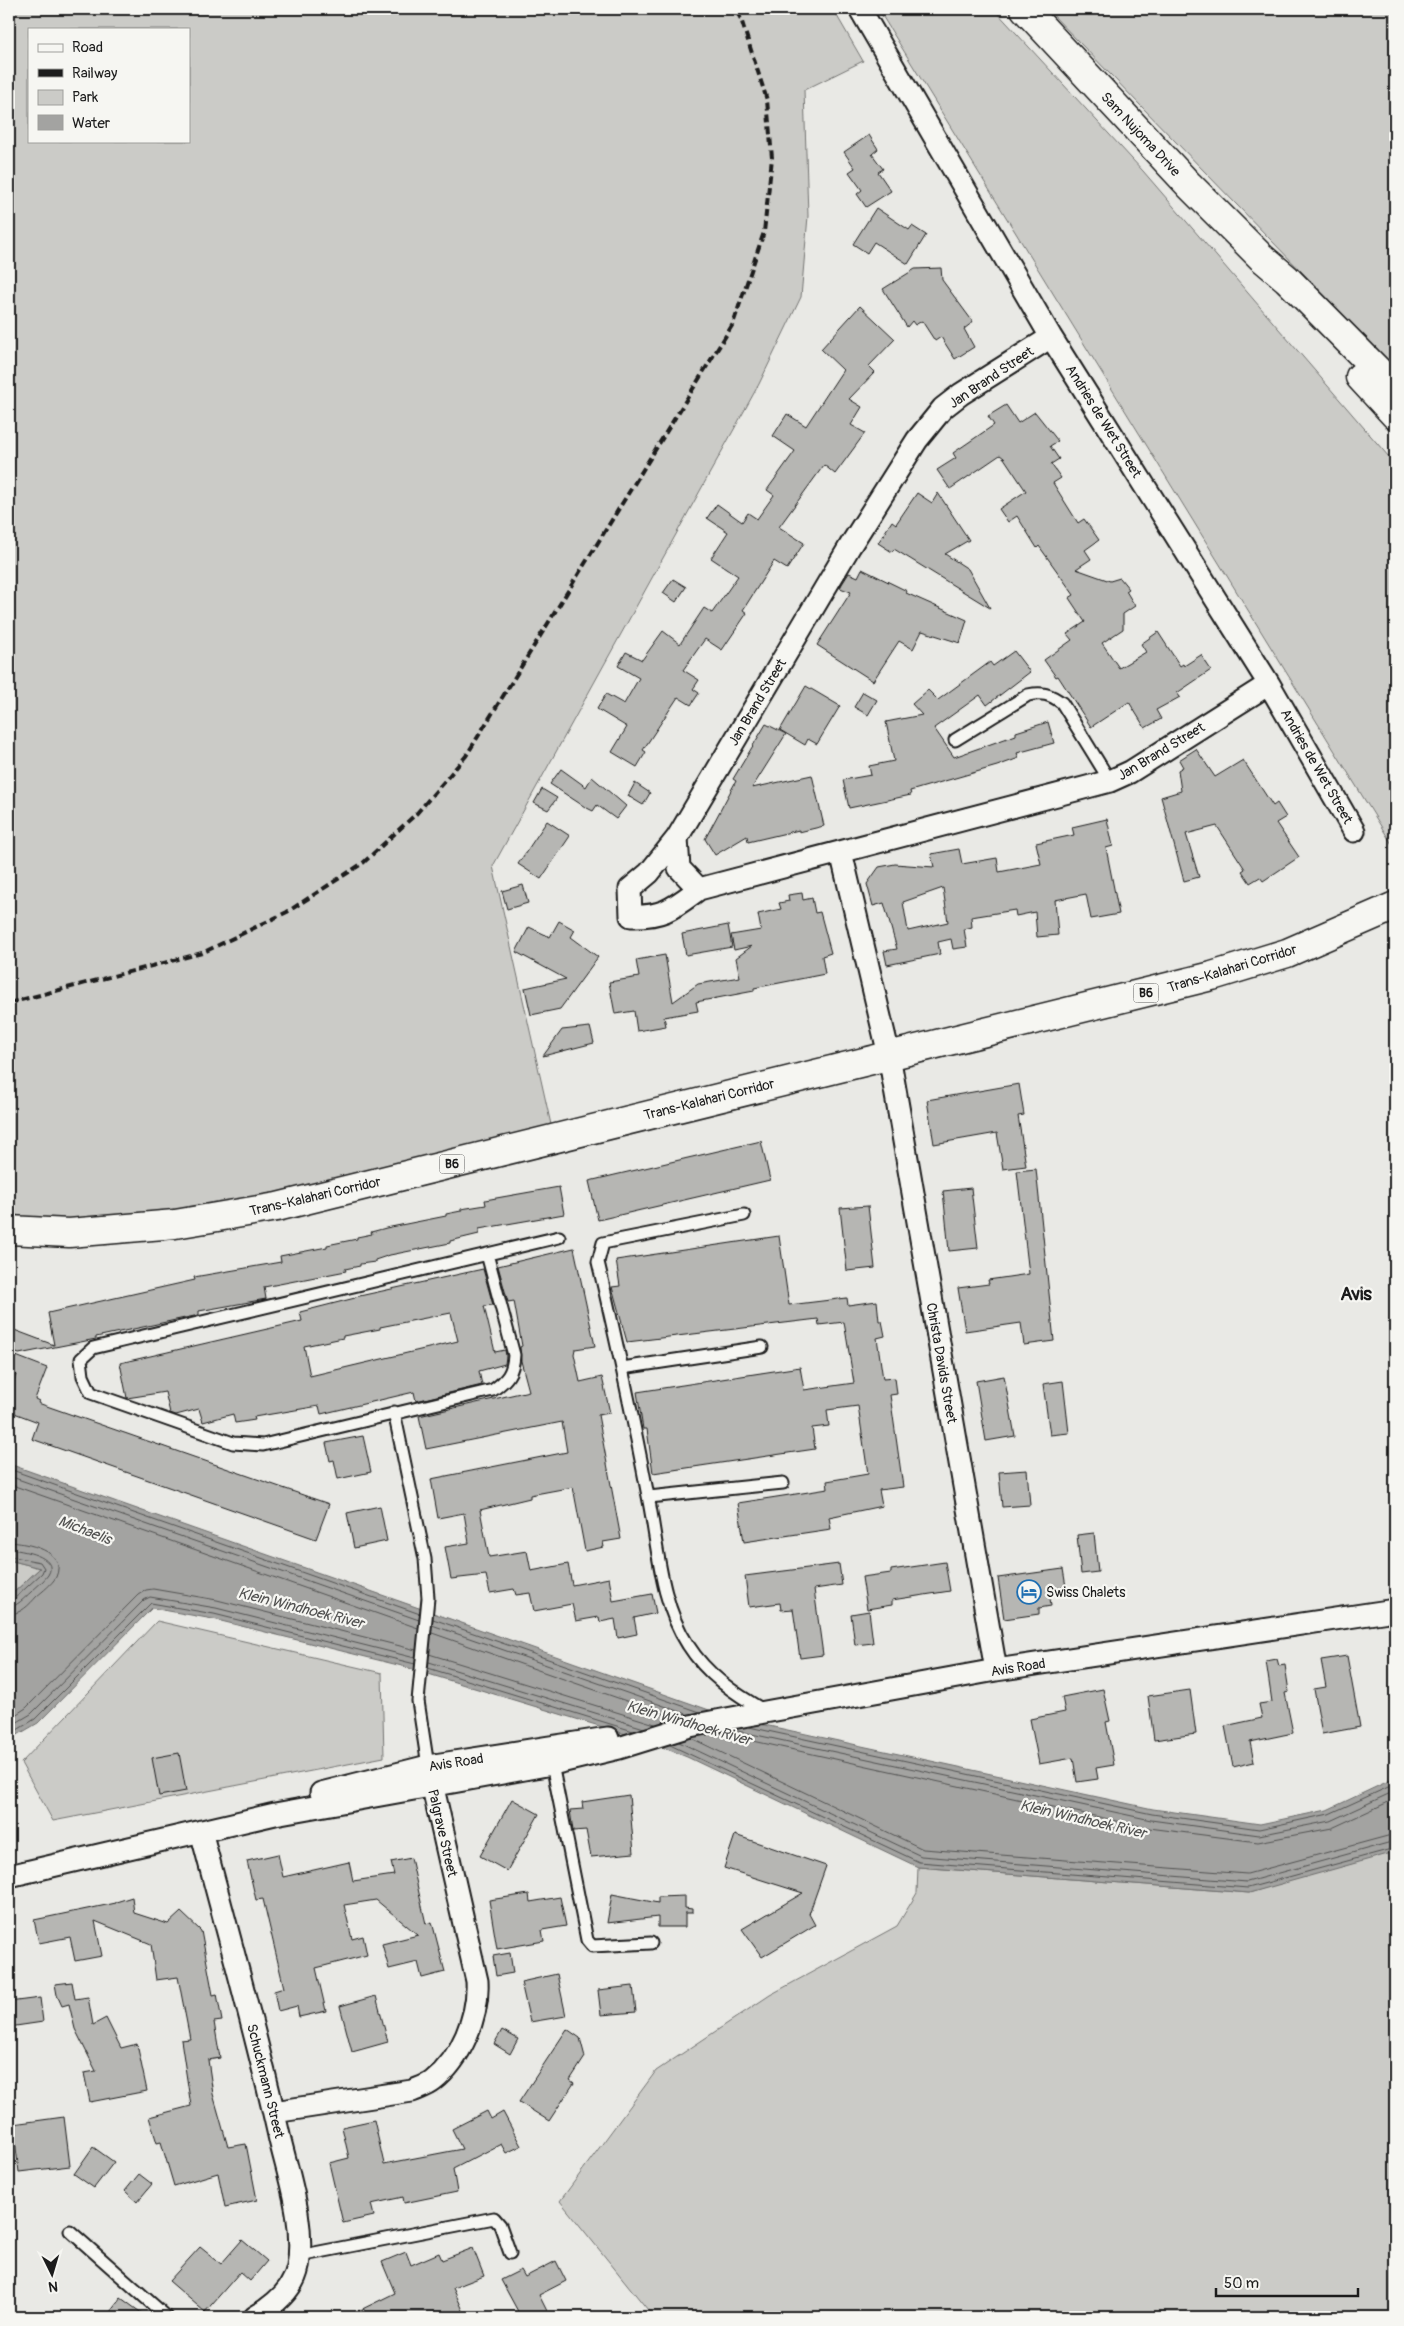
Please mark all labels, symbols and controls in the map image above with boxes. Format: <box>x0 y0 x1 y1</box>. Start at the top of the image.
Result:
legend <box>28 28 190 142</box>
text: Road <box>72 38 103 57</box>
text: Railway <box>72 64 118 83</box>
text: Park <box>72 88 99 107</box>
street label: Sam Nujoma Drive <box>1097 89 1184 180</box>
text: Water <box>72 114 111 133</box>
street label: Jan Brand Street <box>946 343 1037 412</box>
street label: Andries de Wet Street <box>1062 362 1145 481</box>
street label: Jan Brand Street <box>725 655 790 749</box>
street label: Andries de Wet Street <box>1277 706 1357 827</box>
street label: Jan Brand Street <box>1115 719 1208 784</box>
street label: Trans-Kalahari Corridor <box>1165 941 1299 996</box>
road number: B6 <box>1134 984 1158 1002</box>
street label: Trans-Kalahari Corridor <box>642 1075 776 1124</box>
road number: B6 <box>440 1154 464 1174</box>
street label: Trans-Kalahari Corridor <box>248 1173 383 1220</box>
district label: Avis <box>1340 1282 1372 1306</box>
street label: Christa Davids Street <box>923 1301 961 1425</box>
water label: Michaelis <box>56 1512 116 1550</box>
hotel icon: Swiss Chalets <box>1016 1579 1042 1605</box>
water label: Klein Windhoek River <box>236 1584 367 1634</box>
place label: Swiss Chalets <box>1046 1584 1126 1601</box>
street label: Avis Road <box>989 1655 1047 1680</box>
water label: Klein Windhoek River <box>624 1697 755 1751</box>
street label: Avis Road <box>427 1750 485 1775</box>
street label: Palgrave Street <box>424 1787 461 1879</box>
water label: Klein Windhoek River <box>1018 1796 1149 1844</box>
street label: Schuckmann Street <box>243 2022 288 2140</box>
north arrow <box>28 2248 78 2298</box>
scale bar <box>1216 2266 1359 2298</box>
text: 50 m <box>1224 2274 1259 2293</box>
text: N <box>48 2278 59 2295</box>

